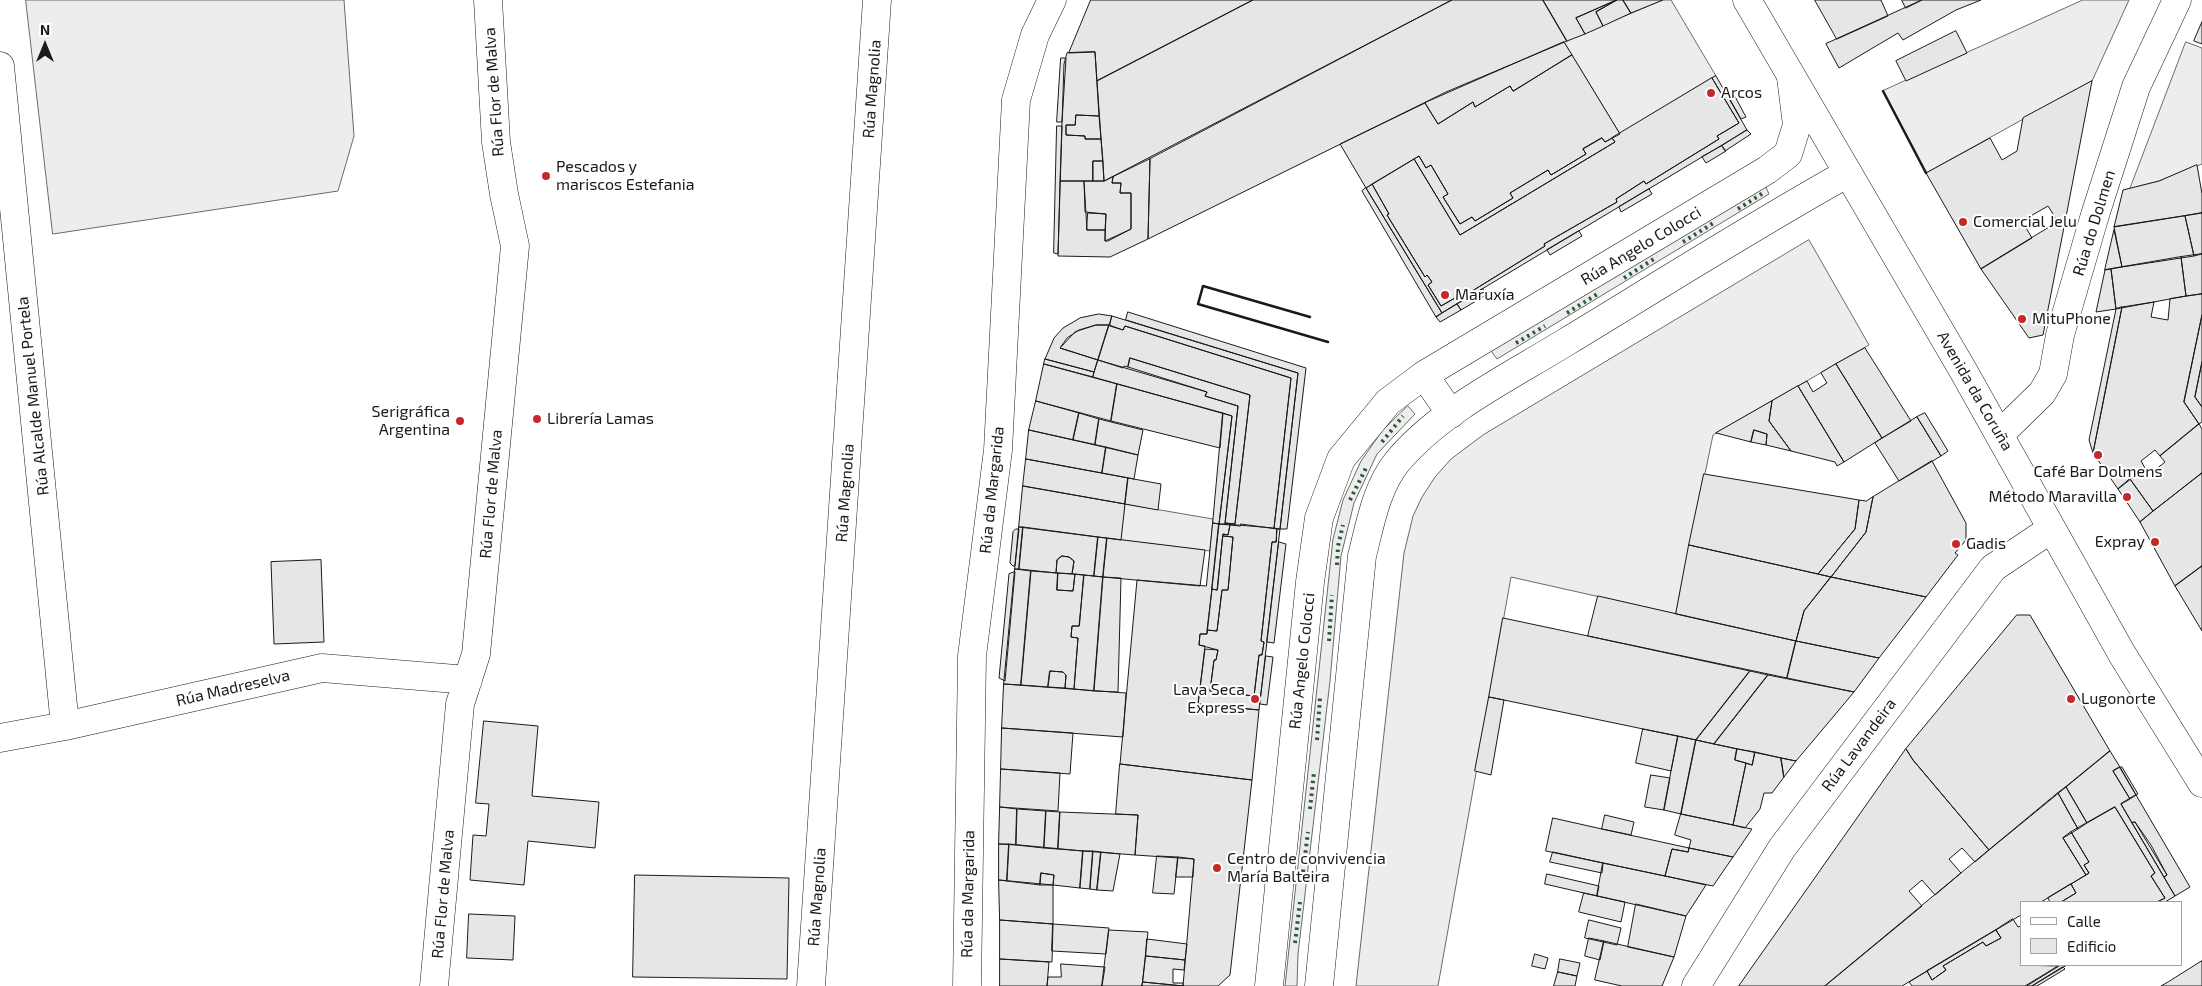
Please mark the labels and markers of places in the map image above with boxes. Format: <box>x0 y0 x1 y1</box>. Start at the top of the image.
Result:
place label: Arcos <box>1721 83 1762 103</box>
marker: Arcos <box>1705 87 1717 99</box>
place label: Pescados y mariscos Estefania <box>556 157 694 195</box>
marker: Pescados y mariscos Estefania <box>540 170 552 182</box>
place label: Comercial Jelu <box>1973 212 2077 232</box>
marker: Comercial Jelu <box>1957 216 1969 228</box>
place label: Maruxía <box>1455 285 1515 305</box>
marker: Maruxía <box>1439 289 1451 301</box>
place label: MituPhone <box>2032 309 2111 329</box>
marker: MituPhone <box>2016 313 2028 325</box>
place label: Serigráfica Argentina <box>372 402 450 440</box>
place label: Librería Lamas <box>547 409 654 429</box>
marker: Librería Lamas <box>531 413 543 425</box>
marker: Serigráfica Argentina <box>454 415 466 427</box>
marker: Café Bar Dolmens <box>2092 449 2104 461</box>
place label: Café Bar Dolmens <box>2033 462 2163 482</box>
place label: Método Maravilla <box>1989 487 2117 507</box>
marker: Método Maravilla <box>2121 491 2133 503</box>
place label: Expray <box>2095 532 2145 552</box>
place label: Gadis <box>1966 534 2006 554</box>
marker: Expray <box>2149 536 2161 548</box>
marker: Gadis <box>1950 538 1962 550</box>
place label: Lava Seca Express <box>1173 680 1245 718</box>
place label: Lugonorte <box>2081 689 2156 709</box>
marker: Lava Seca Express <box>1249 693 1261 705</box>
marker: Lugonorte <box>2065 693 2077 705</box>
place label: Centro de convivencia María Balteira <box>1227 849 1386 887</box>
marker: Centro de convivencia María Balteira <box>1211 862 1223 874</box>

